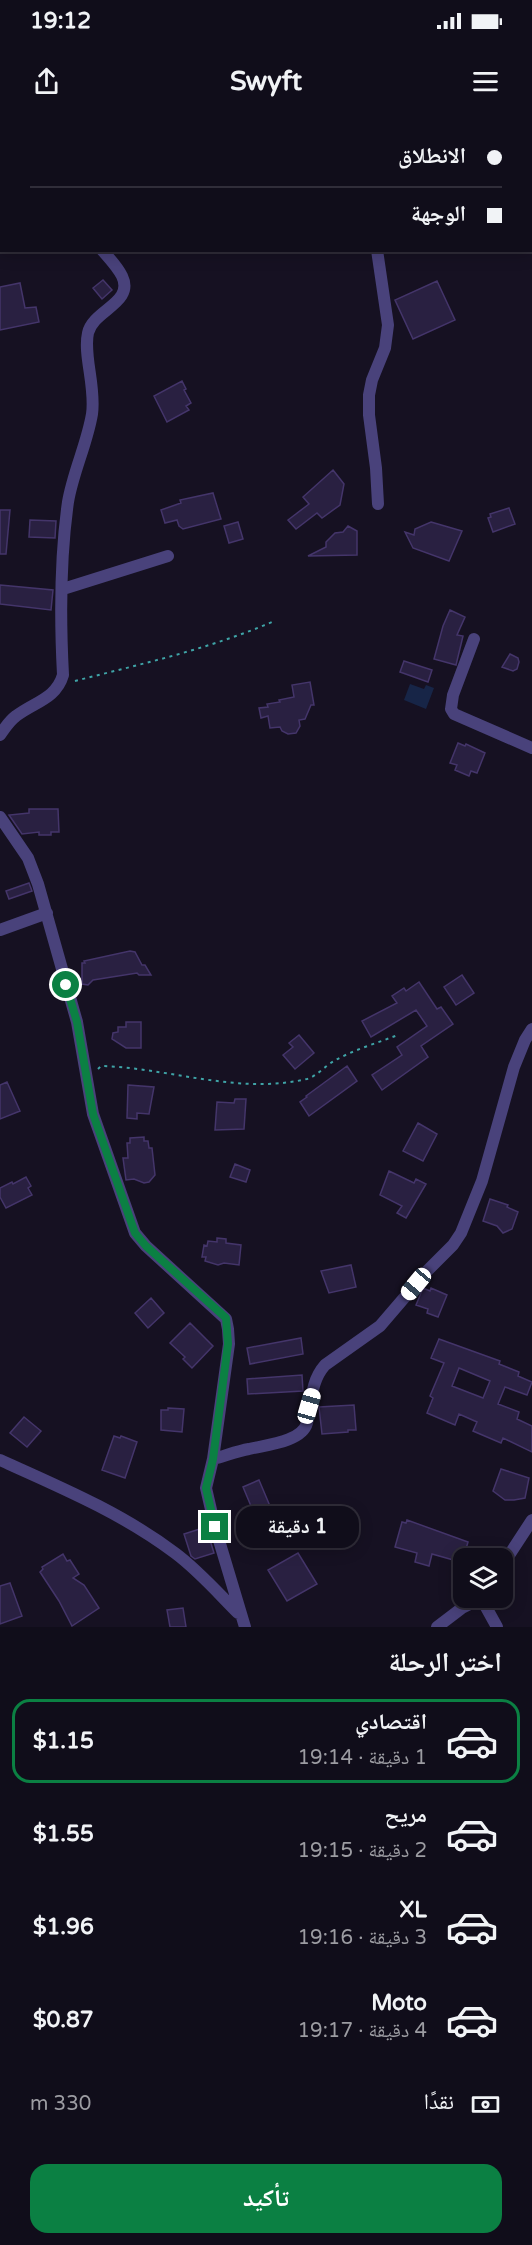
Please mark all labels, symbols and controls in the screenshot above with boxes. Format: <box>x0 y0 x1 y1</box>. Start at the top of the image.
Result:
text: 19:12 <box>30 8 91 34</box>
icon: share <box>30 65 63 98</box>
text: Swyft <box>230 65 302 98</box>
icon: menu <box>469 65 502 98</box>
text: الانطلاق <box>398 143 466 169</box>
text: الوجهة <box>411 201 466 227</box>
route start <box>52 971 79 998</box>
car <box>398 1264 434 1304</box>
car <box>295 1386 323 1426</box>
callout: 1 دقيقة <box>236 1506 359 1548</box>
route end <box>201 1513 228 1540</box>
text: 1 دقيقة <box>268 1515 327 1539</box>
map controls <box>453 1548 513 1608</box>
button: layers <box>453 1548 513 1608</box>
text: اختر الرحلة <box>388 1646 502 1679</box>
text: اقتصادي <box>355 1709 427 1735</box>
icon: car <box>445 1714 499 1768</box>
text: $1.15 <box>33 1728 94 1754</box>
text: 1 دقيقة · 19:14 <box>298 1746 427 1770</box>
text: مريح <box>384 1802 427 1828</box>
icon: car <box>445 1807 499 1861</box>
text: $1.55 <box>33 1821 94 1847</box>
text: 2 دقيقة · 19:15 <box>298 1839 427 1863</box>
text: XL <box>400 1897 427 1923</box>
icon: car <box>445 1900 499 1954</box>
text: $1.96 <box>33 1914 94 1940</box>
text: 3 دقيقة · 19:16 <box>298 1926 427 1950</box>
text: Moto <box>371 1990 427 2016</box>
icon: car <box>445 1993 499 2047</box>
text: $0.87 <box>33 2007 94 2033</box>
text: 4 دقيقة · 19:17 <box>298 2019 427 2043</box>
icon: cash <box>469 2088 502 2121</box>
text: نقدًا <box>424 2089 454 2115</box>
text: 330 m <box>30 2092 91 2116</box>
button: تأكيد <box>30 2164 502 2233</box>

